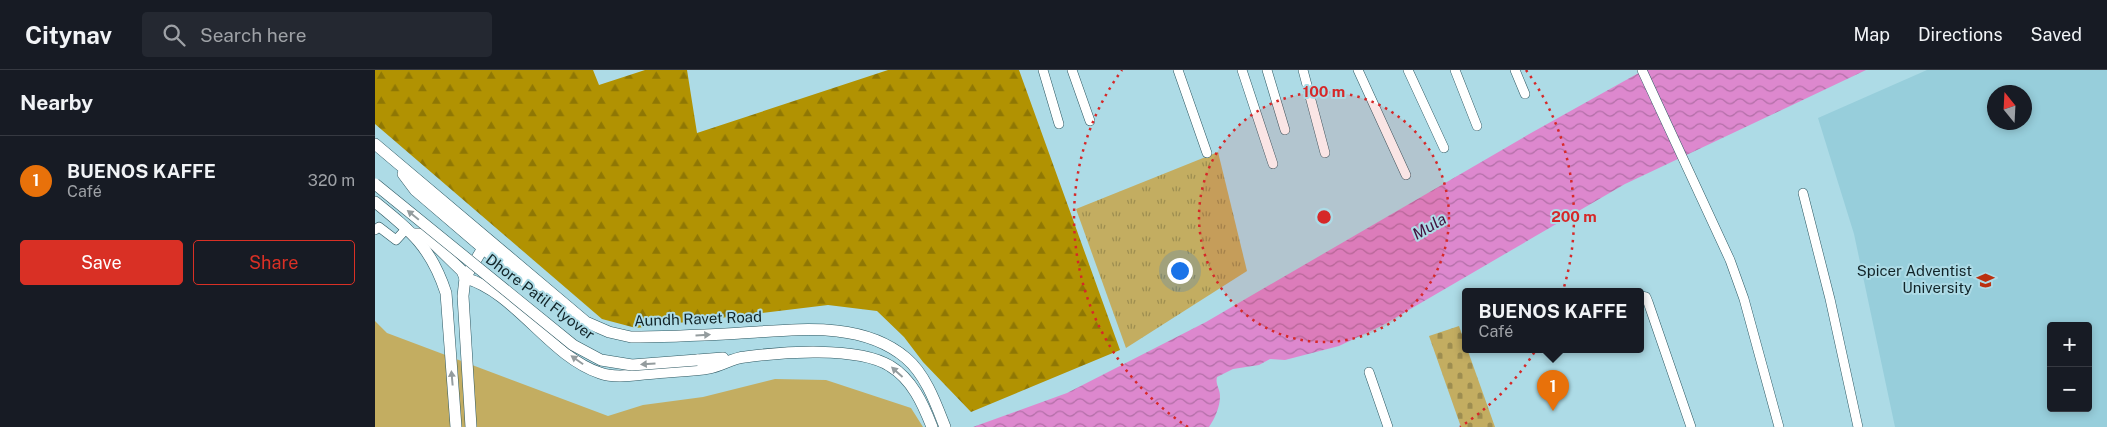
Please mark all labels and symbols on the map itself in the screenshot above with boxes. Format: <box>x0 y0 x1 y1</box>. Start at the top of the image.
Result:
text: 100 m <box>1303 83 1345 100</box>
north arrow <box>1987 85 2032 130</box>
centre of rings <box>1315 208 1333 226</box>
text: 200 m <box>1551 208 1597 225</box>
water label: Mula <box>1409 209 1450 244</box>
one-way arrow <box>407 210 420 221</box>
street label: Dhore Patil Flyover <box>483 250 598 343</box>
your location <box>1167 258 1193 284</box>
place label: Spicer Adventist University <box>1857 262 1972 296</box>
school or university icon: Spicer Adventist University <box>1976 270 1996 290</box>
street label: Aundh Ravet Road <box>634 308 762 329</box>
one-way arrow <box>696 330 712 338</box>
one-way arrow <box>571 355 584 366</box>
one-way arrow <box>640 360 656 368</box>
one-way arrow <box>891 366 903 378</box>
one-way arrow <box>448 370 456 386</box>
pin: 1 <box>1537 370 1569 411</box>

